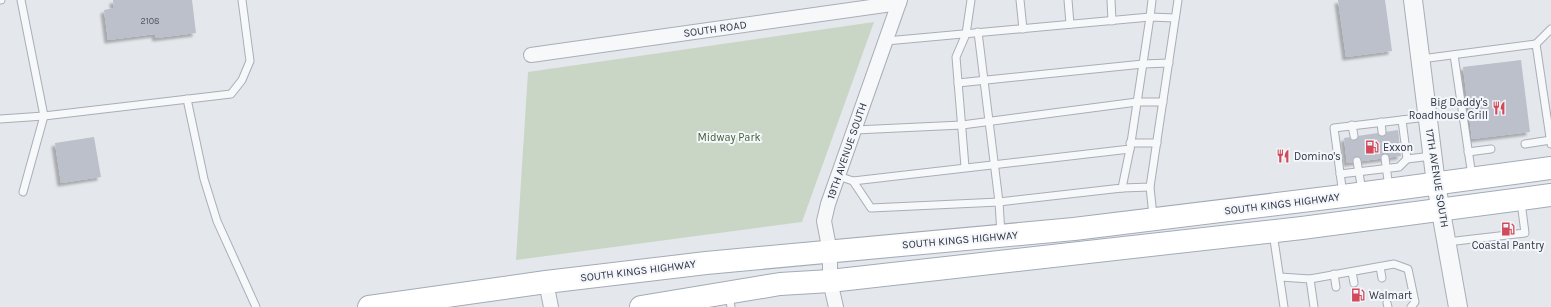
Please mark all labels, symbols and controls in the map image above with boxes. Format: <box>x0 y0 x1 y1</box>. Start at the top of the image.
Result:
house number: 2108 <box>140 16 160 26</box>
street label: SOUTH ROAD <box>682 18 748 40</box>
place label: Big Daddy's Roadhouse Grill <box>1409 96 1488 122</box>
restaurant icon: Big Daddy's Roadhouse Grill <box>1491 100 1507 116</box>
street label: 19TH AVENUE SOUTH <box>824 101 870 201</box>
street label: 17TH AVENUE SOUTH <box>1423 128 1451 228</box>
park label: Midway Park <box>697 131 761 144</box>
fuel station icon: Exxon <box>1364 139 1380 155</box>
place label: Exxon <box>1383 141 1413 154</box>
restaurant icon: Domino's <box>1275 148 1291 164</box>
place label: Domino's <box>1294 150 1341 163</box>
street label: SOUTH KINGS HIGHWAY <box>1223 190 1341 218</box>
fuel station icon: Coastal Pantry <box>1500 221 1516 237</box>
street label: SOUTH KINGS HIGHWAY <box>901 228 1019 252</box>
place label: Coastal Pantry <box>1472 239 1544 252</box>
street label: SOUTH KINGS HIGHWAY <box>579 257 697 285</box>
fuel station icon: Walmart <box>1350 287 1366 303</box>
place label: Walmart <box>1369 289 1412 302</box>

